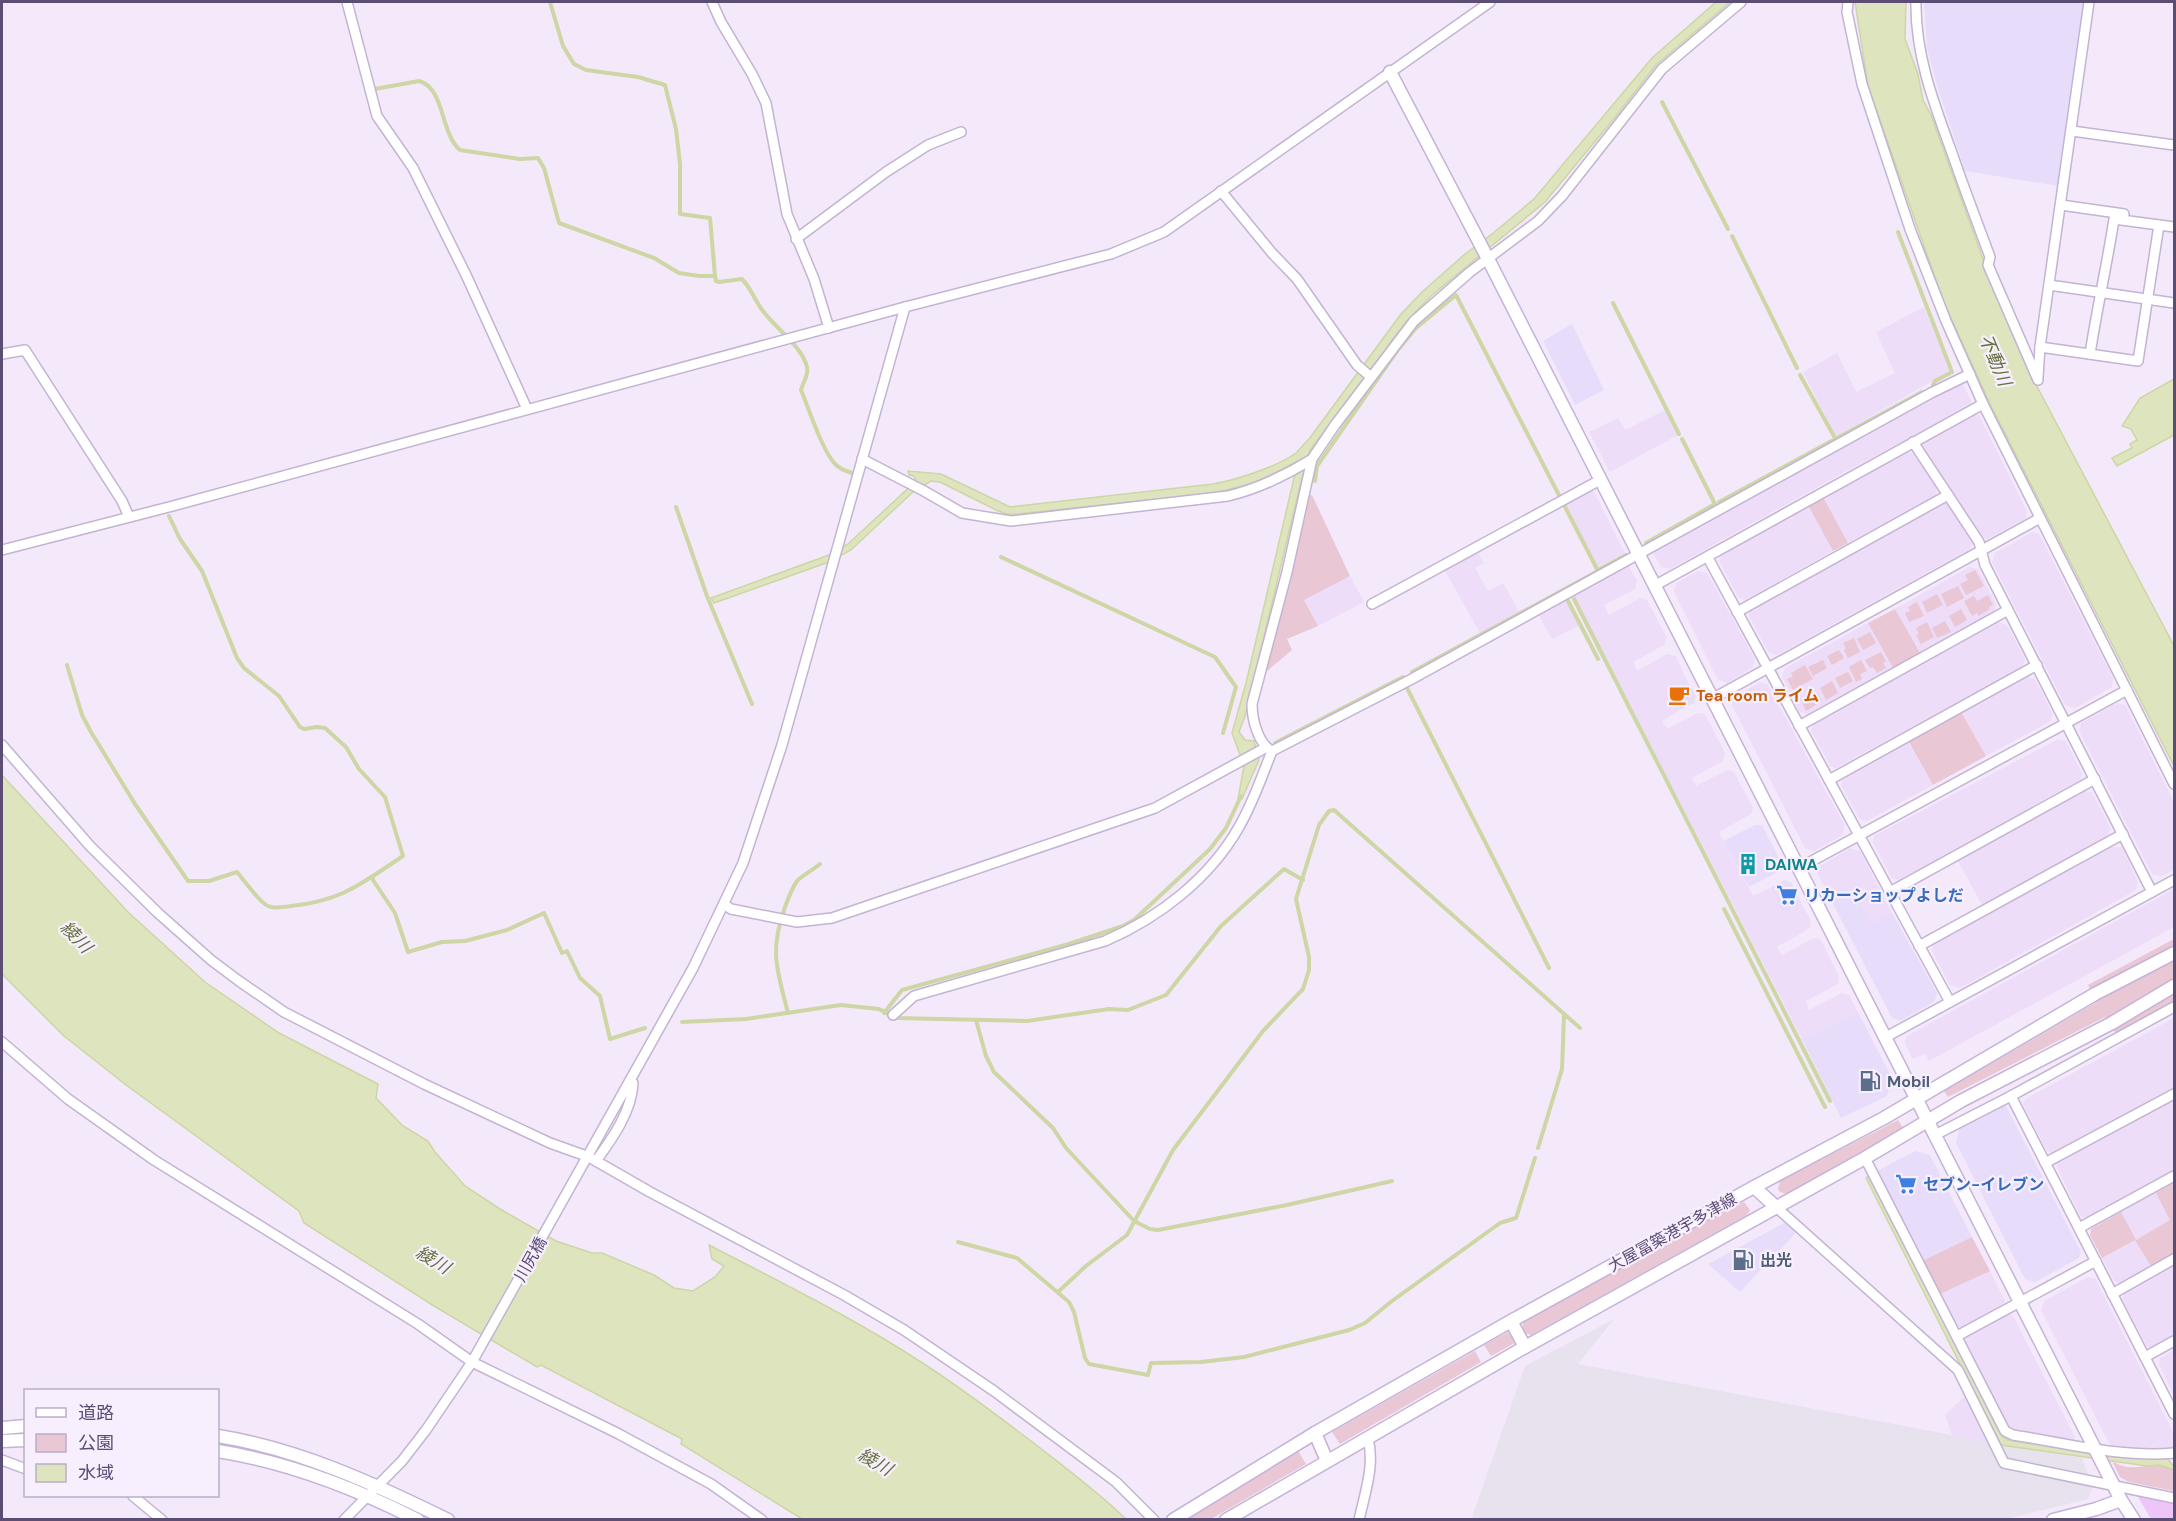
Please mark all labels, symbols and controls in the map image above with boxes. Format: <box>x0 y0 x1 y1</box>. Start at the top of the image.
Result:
water label: 不動川 <box>1973 330 2017 391</box>
cafe icon: Tea room ライム <box>1667 683 1691 707</box>
place label: Tea room ライム <box>1696 685 1819 706</box>
building icon: DAIWA <box>1736 852 1760 876</box>
place label: DAIWA <box>1765 854 1818 875</box>
supermarket icon: リカーショップよしだ <box>1775 883 1799 907</box>
place label: リカーショップよしだ <box>1804 885 1964 906</box>
water label: 綾川 <box>55 916 99 960</box>
fuel station icon: Mobil <box>1858 1069 1882 1093</box>
place label: Mobil <box>1887 1071 1930 1092</box>
supermarket icon: セブン-イレブン <box>1894 1172 1918 1196</box>
place label: セブン-イレブン <box>1923 1174 2044 1195</box>
street label: 大屋冨築港宇多津線 <box>1604 1188 1740 1277</box>
street label: 川尻橋 <box>510 1233 551 1285</box>
water label: 綾川 <box>411 1240 456 1281</box>
fuel station icon: 出光 <box>1731 1248 1755 1272</box>
place label: 出光 <box>1760 1250 1792 1271</box>
legend <box>24 1389 219 1497</box>
text: 道路 <box>78 1401 114 1425</box>
text: 公園 <box>78 1431 114 1455</box>
water label: 綾川 <box>853 1443 898 1482</box>
text: 水域 <box>78 1461 114 1485</box>

